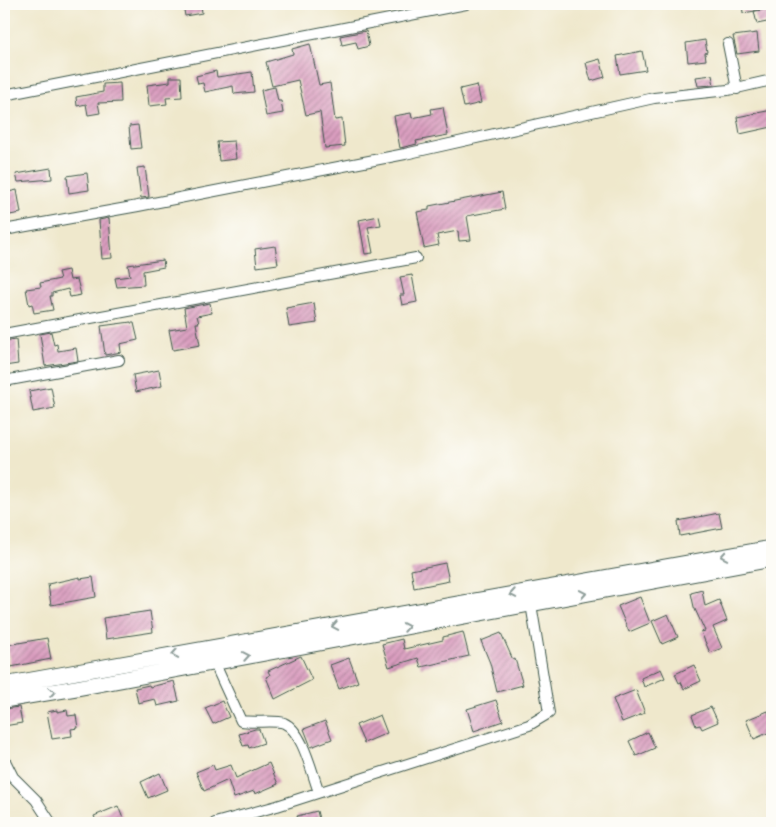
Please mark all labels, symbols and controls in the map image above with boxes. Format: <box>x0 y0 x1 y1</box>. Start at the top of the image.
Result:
one-way arrow <box>720 551 729 561</box>
one-way arrow <box>508 588 517 599</box>
one-way arrow <box>579 590 587 600</box>
one-way arrow <box>331 620 340 630</box>
one-way arrow <box>402 622 410 633</box>
one-way arrow <box>171 649 180 659</box>
one-way arrow <box>242 652 251 662</box>
one-way arrow <box>47 687 56 697</box>

